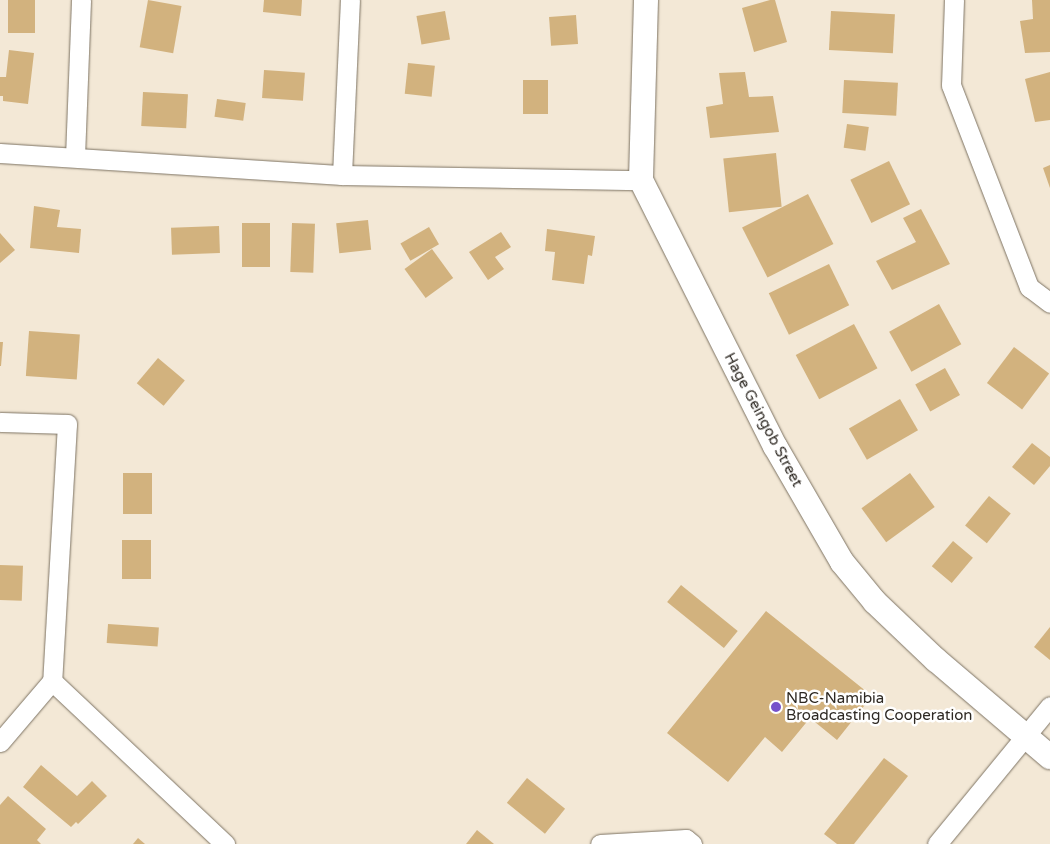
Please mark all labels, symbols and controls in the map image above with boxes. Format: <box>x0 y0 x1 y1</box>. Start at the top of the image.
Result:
street label: Hage Geingob Street <box>720 350 806 490</box>
place label: NBC-Namibia Broadcasting Cooperation <box>786 689 972 724</box>
marker: NBC-Namibia Broadcasting Cooperation <box>770 701 782 713</box>

